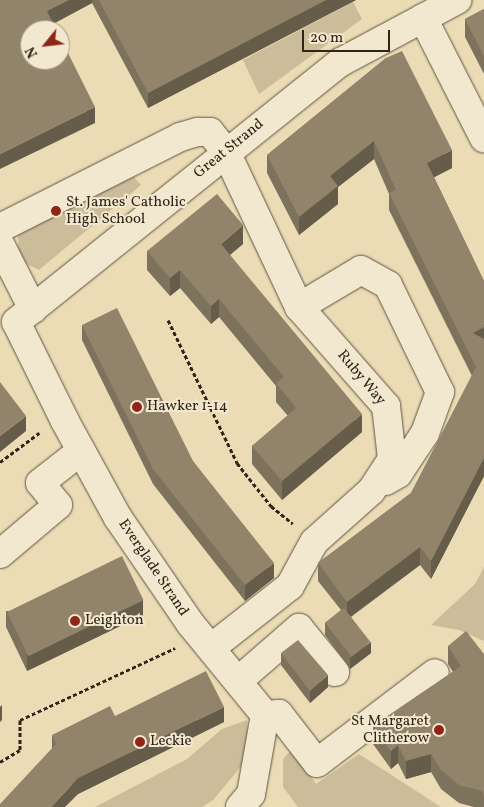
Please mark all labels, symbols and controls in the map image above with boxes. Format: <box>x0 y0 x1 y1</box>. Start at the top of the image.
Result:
north arrow <box>20 20 70 70</box>
scale bar <box>304 20 392 52</box>
text: 20 m <box>310 28 343 49</box>
text: N <box>22 43 43 61</box>
street label: Great Strand <box>190 115 268 183</box>
place label: St. James' Catholic High School <box>66 193 186 228</box>
marker: St. James' Catholic High School <box>50 205 62 217</box>
street label: Ruby Way <box>333 347 389 409</box>
place label: Hawker 1-14 <box>147 398 228 416</box>
marker: Hawker 1-14 <box>131 401 143 413</box>
street label: Everglade Strand <box>114 516 192 620</box>
place label: Leighton <box>85 612 144 630</box>
marker: Leighton <box>69 615 81 627</box>
place label: St Margaret Clitherow <box>351 712 429 747</box>
marker: St Margaret Clitherow <box>433 724 445 736</box>
place label: Leckie <box>150 733 192 751</box>
marker: Leckie <box>134 736 146 748</box>

